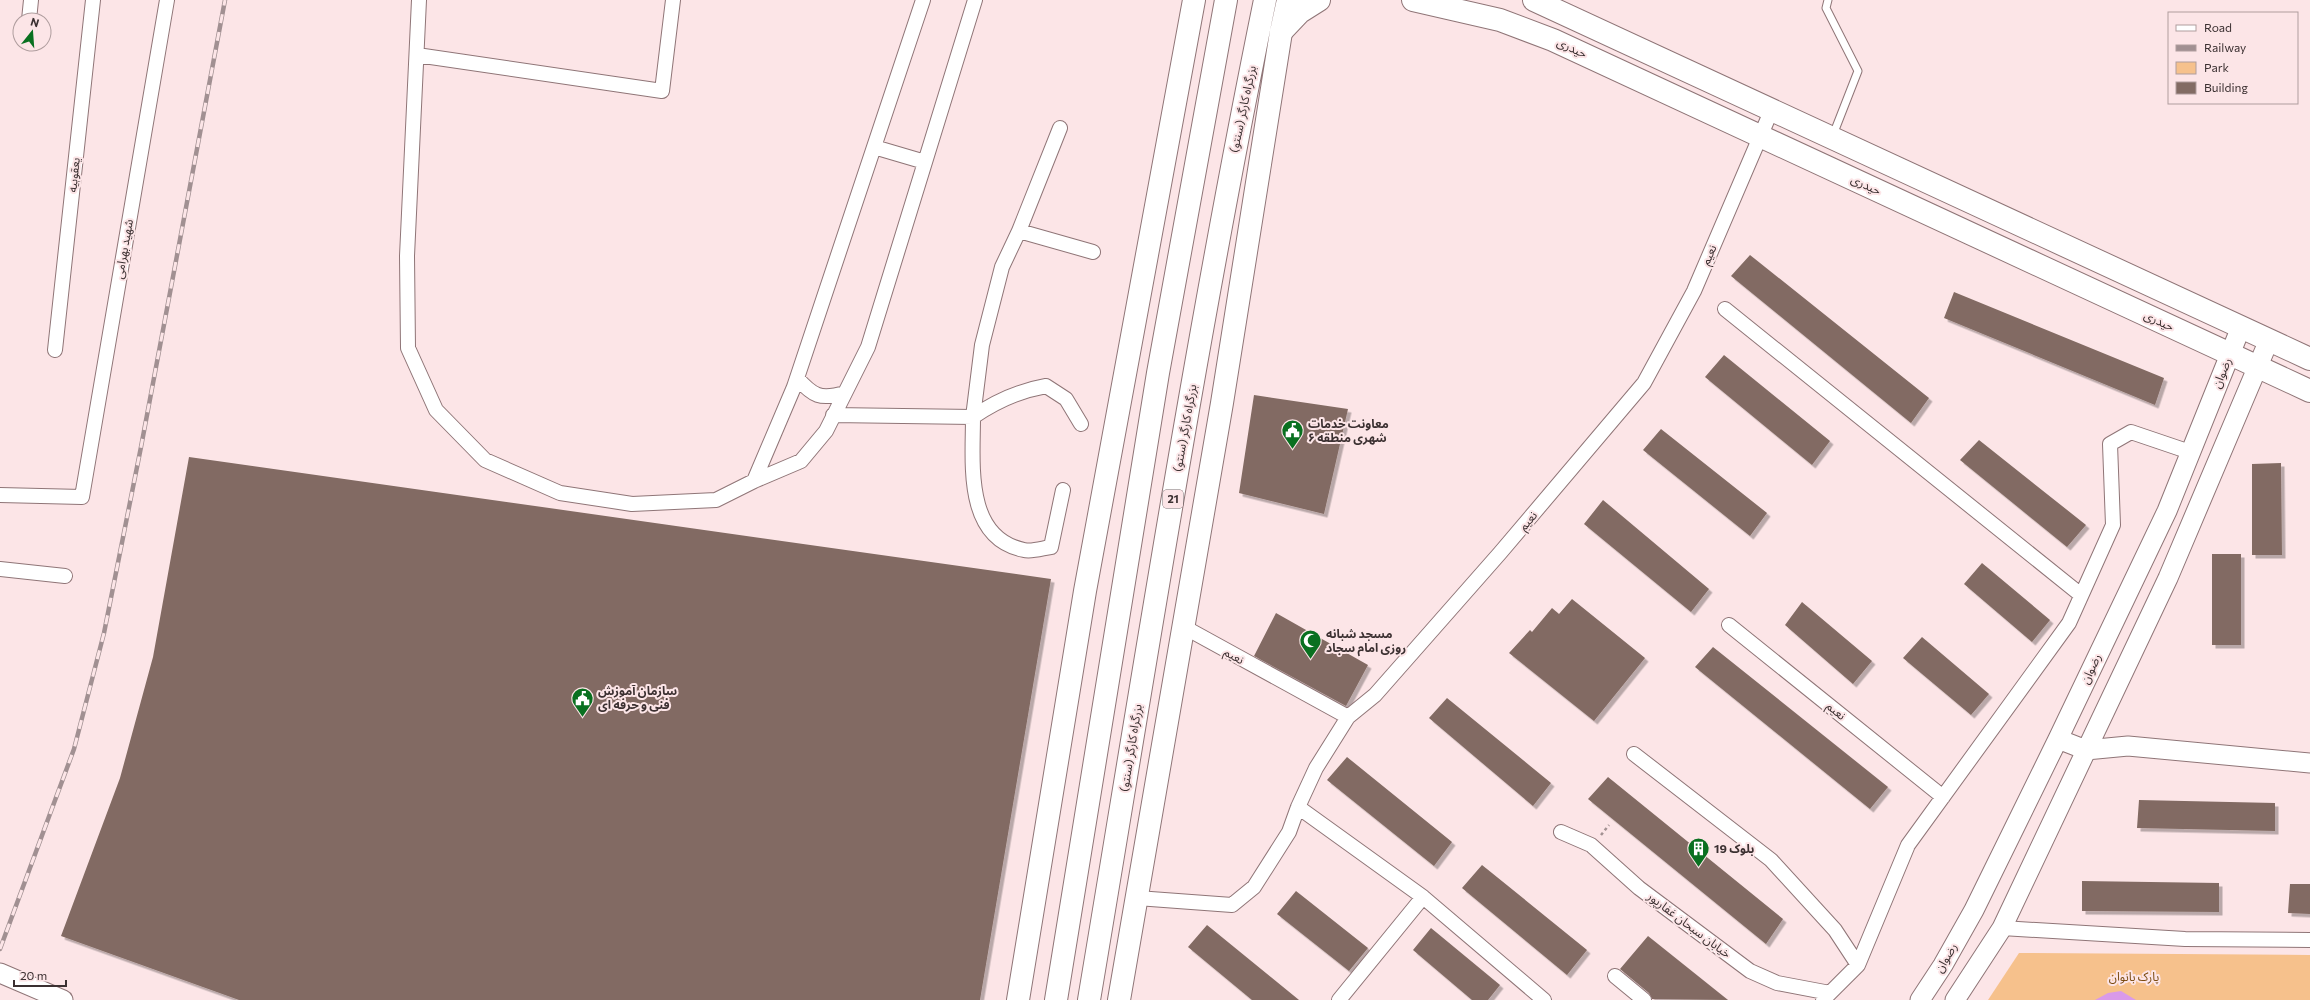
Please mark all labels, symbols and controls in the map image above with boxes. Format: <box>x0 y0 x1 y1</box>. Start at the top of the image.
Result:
north arrow <box>12 12 52 52</box>
legend <box>2168 12 2298 104</box>
text: N <box>29 15 41 29</box>
text: Road <box>2204 20 2232 34</box>
street label: حیدری <box>1555 34 1590 61</box>
text: Railway <box>2204 40 2246 54</box>
text: Park <box>2204 60 2230 74</box>
street label: بزرگراه کارگر (سنتو) <box>1226 64 1259 154</box>
text: Building <box>2204 80 2248 94</box>
street label: یعقوبیه <box>64 157 83 193</box>
street label: حیدری <box>1849 171 1884 198</box>
street label: شهید بهرامی <box>111 218 136 280</box>
street label: نعیم <box>1697 242 1721 268</box>
street label: حیدری <box>2142 307 2177 334</box>
street label: رضوان <box>2209 355 2234 390</box>
street label: بزرگراه کارگر (سنتو) <box>1169 383 1200 473</box>
place label: معاونت خدمات شهری منطقه ۶ <box>1308 416 1389 445</box>
public building icon: معاونت خدمات شهری منطقه ۶ <box>1279 418 1305 451</box>
road number: 21 <box>1163 490 1183 508</box>
street label: نعیم <box>1515 508 1542 535</box>
place label: مسجد شبانه روزی امام سجاد <box>1326 626 1406 657</box>
mosque icon: مسجد شبانه روزی امام سجاد <box>1298 628 1324 661</box>
street label: نعیم <box>1221 644 1247 669</box>
street label: رضوان <box>2077 651 2104 686</box>
place label: سازمان آموزش فنی و حرفه ای <box>598 683 677 712</box>
public building icon: سازمان آموزش فنی و حرفه ای <box>569 685 595 718</box>
street label: نعیم <box>1822 698 1849 725</box>
street label: بزرگراه کارگر (سنتو) <box>1116 703 1145 793</box>
building icon: بلوک 19 <box>1685 836 1711 869</box>
place label: بلوک 19 <box>1714 841 1754 856</box>
street label: خیابان سبحان غفارپور <box>1643 888 1734 962</box>
street label: رضوان <box>1931 940 1960 975</box>
scale bar <box>14 962 66 988</box>
text: 20 m <box>20 968 47 982</box>
park label: پارک بانوان <box>2109 969 2159 985</box>

